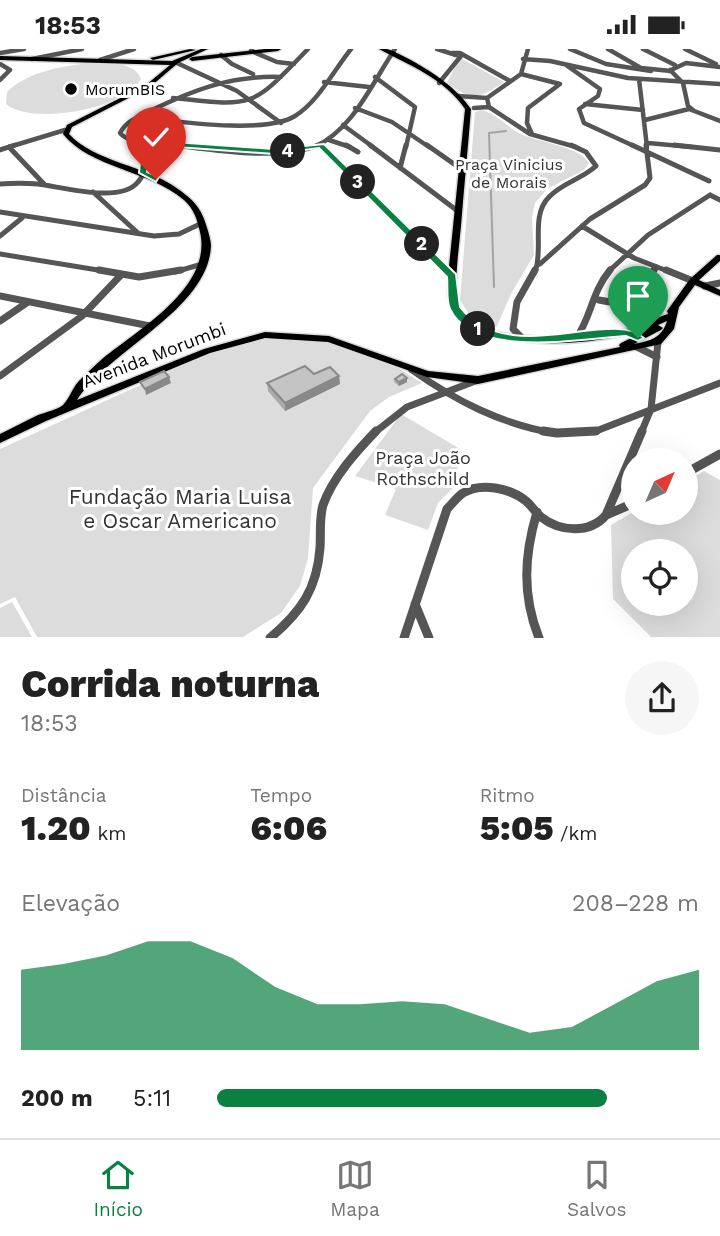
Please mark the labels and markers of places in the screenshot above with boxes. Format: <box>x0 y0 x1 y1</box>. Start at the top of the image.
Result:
place label: MorumBIS <box>85 80 165 99</box>
marker: MorumBIS <box>63 81 79 97</box>
pin <box>126 107 186 179</box>
pin: 4 <box>270 133 306 168</box>
pin: 3 <box>340 165 376 199</box>
pin: 2 <box>404 227 440 261</box>
pin <box>608 266 668 338</box>
pin: 1 <box>461 311 496 347</box>

